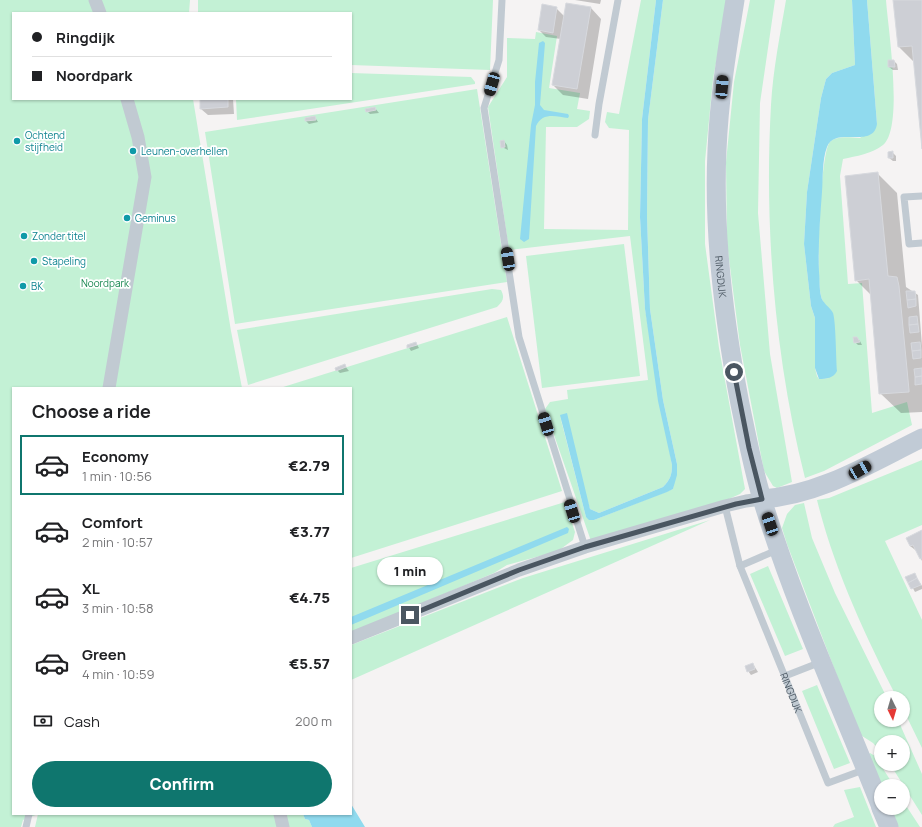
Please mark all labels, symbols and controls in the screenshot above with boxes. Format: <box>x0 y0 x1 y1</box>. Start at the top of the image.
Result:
text: Ringdijk <box>56 27 115 48</box>
text: Noordpark <box>56 65 132 86</box>
car <box>483 71 501 97</box>
car <box>715 75 729 99</box>
place label: Ochtend stijfheid <box>25 128 65 154</box>
marker: Ochtend stijfheid <box>12 136 22 146</box>
place label: Leunen-overhellen <box>141 144 228 158</box>
marker: Leunen-overhellen <box>128 146 138 156</box>
place label: Geminus <box>135 211 176 225</box>
marker: Geminus <box>122 213 132 223</box>
place label: Zonder titel <box>32 229 86 243</box>
marker: Zonder titel <box>19 231 29 241</box>
car <box>500 246 516 272</box>
place label: Stapeling <box>42 254 86 268</box>
street label: RINGDIJK <box>712 255 730 299</box>
marker: Stapeling <box>29 256 39 266</box>
park label: Noordpark <box>81 276 130 290</box>
place label: BK <box>31 279 43 293</box>
marker: BK <box>18 281 28 291</box>
route start <box>725 363 743 381</box>
text: Choose a ride <box>32 399 151 423</box>
car <box>537 411 555 437</box>
text: Economy <box>82 446 149 467</box>
icon: car <box>34 447 70 483</box>
text: €2.79 <box>288 455 330 476</box>
car <box>847 459 873 481</box>
text: 1 min · 10:56 <box>82 467 152 485</box>
car <box>563 498 581 524</box>
car <box>761 511 779 537</box>
text: Comfort <box>82 512 143 533</box>
icon: car <box>34 513 70 549</box>
text: €3.77 <box>290 521 330 542</box>
text: 2 min · 10:57 <box>82 533 153 551</box>
callout: 1 min <box>377 557 443 585</box>
text: 1 min <box>394 562 426 580</box>
text: XL <box>82 578 100 599</box>
icon: car <box>34 579 70 615</box>
text: €4.75 <box>289 587 330 608</box>
text: 3 min · 10:58 <box>82 599 154 617</box>
route end <box>401 606 419 624</box>
text: Green <box>82 644 126 665</box>
icon: car <box>34 645 70 681</box>
text: €5.57 <box>289 653 330 674</box>
text: 4 min · 10:59 <box>82 665 155 683</box>
street label: RINGDIJK <box>777 670 806 715</box>
north arrow <box>874 691 910 727</box>
map controls <box>874 691 910 815</box>
icon: cash <box>32 710 54 732</box>
text: Cash <box>64 711 100 732</box>
text: 200 m <box>295 712 332 730</box>
button: + <box>874 735 910 771</box>
button: Confirm <box>32 761 332 807</box>
button: − <box>874 779 910 815</box>

